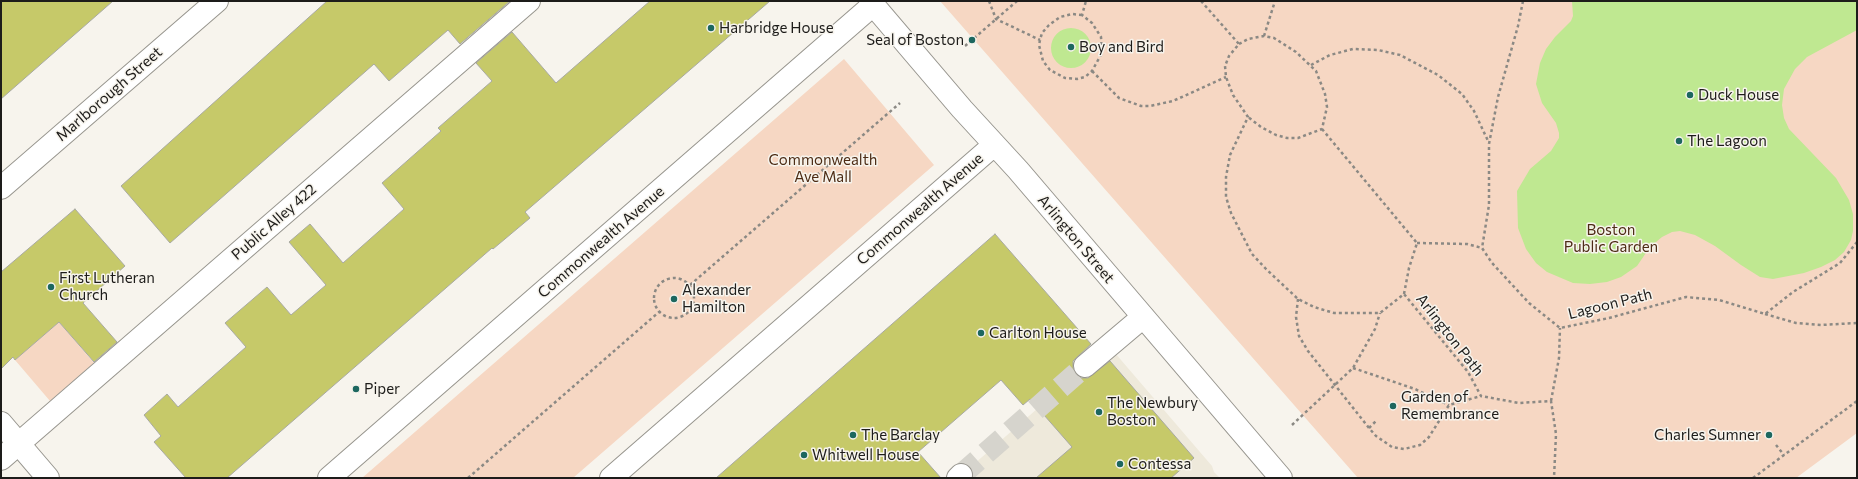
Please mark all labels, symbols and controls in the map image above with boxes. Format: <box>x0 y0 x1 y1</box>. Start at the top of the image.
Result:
place label: Harbridge House <box>719 19 834 37</box>
marker: Harbridge House <box>706 23 716 33</box>
place label: Seal of Boston <box>866 31 964 49</box>
marker: Seal of Boston <box>967 35 977 45</box>
place label: Boy and Bird <box>1079 38 1164 56</box>
marker: Boy and Bird <box>1066 42 1076 52</box>
street label: Marlborough Street <box>52 43 166 145</box>
place label: Duck House <box>1698 86 1779 104</box>
marker: Duck House <box>1685 90 1695 100</box>
place label: The Lagoon <box>1687 132 1767 150</box>
marker: The Lagoon <box>1674 136 1684 146</box>
street label: Commonwealth Avenue <box>853 149 987 269</box>
park label: Commonwealth Ave Mall <box>769 151 877 186</box>
street label: Public Alley 422 <box>228 180 320 264</box>
street label: Commonwealth Avenue <box>534 182 668 302</box>
street label: Arlington Street <box>1034 191 1118 287</box>
park label: Boston Public Garden <box>1564 221 1658 256</box>
place label: First Lutheran Church <box>59 269 155 304</box>
place label: Alexander Hamilton <box>682 281 751 316</box>
marker: First Lutheran Church <box>46 282 56 292</box>
street label: Lagoon Path <box>1566 285 1654 323</box>
street label: Arlington Path <box>1412 290 1488 380</box>
marker: Alexander Hamilton <box>669 294 679 304</box>
place label: Carlton House <box>989 324 1087 342</box>
marker: Carlton House <box>976 328 986 338</box>
place label: Piper <box>364 380 400 398</box>
marker: Piper <box>351 384 361 394</box>
place label: Garden of Remembrance <box>1401 388 1499 423</box>
place label: The Newbury Boston <box>1107 394 1198 429</box>
marker: Garden of Remembrance <box>1388 401 1398 411</box>
marker: The Newbury Boston <box>1094 407 1104 417</box>
place label: The Barclay <box>861 426 940 444</box>
place label: Charles Sumner <box>1654 426 1761 444</box>
marker: The Barclay <box>848 430 858 440</box>
marker: Charles Sumner <box>1764 430 1774 440</box>
place label: Whitwell House <box>812 446 919 464</box>
marker: Whitwell House <box>799 450 809 460</box>
place label: Contessa <box>1128 455 1191 473</box>
marker: Contessa <box>1115 459 1125 469</box>

